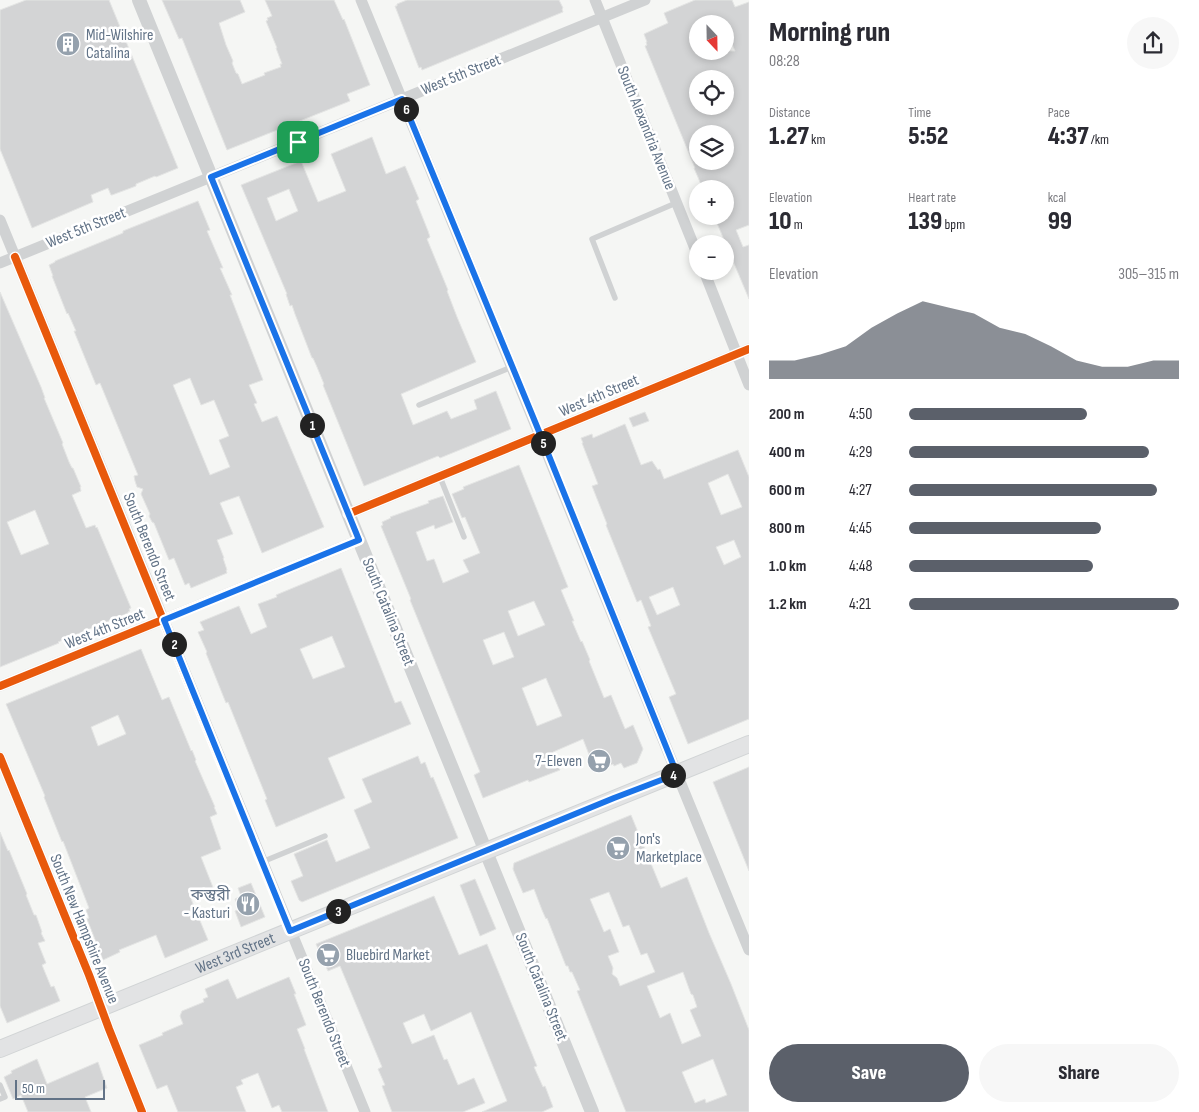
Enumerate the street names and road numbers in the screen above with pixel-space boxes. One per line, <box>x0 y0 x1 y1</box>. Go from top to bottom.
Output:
street label: West 5th Street <box>418 50 504 100</box>
street label: South Alexandria Avenue <box>613 63 679 193</box>
street label: West 5th Street <box>43 203 129 253</box>
street label: West 4th Street <box>556 371 642 421</box>
street label: South Berendo Street <box>119 490 179 604</box>
street label: South Catalina Street <box>358 555 418 669</box>
street label: West 4th Street <box>62 604 148 654</box>
street label: South New Hampshire Avenue <box>45 851 123 1007</box>
street label: West 3rd Street <box>193 929 278 978</box>
street label: South Catalina Street <box>511 930 571 1044</box>
street label: South Berendo Street <box>294 956 354 1070</box>

